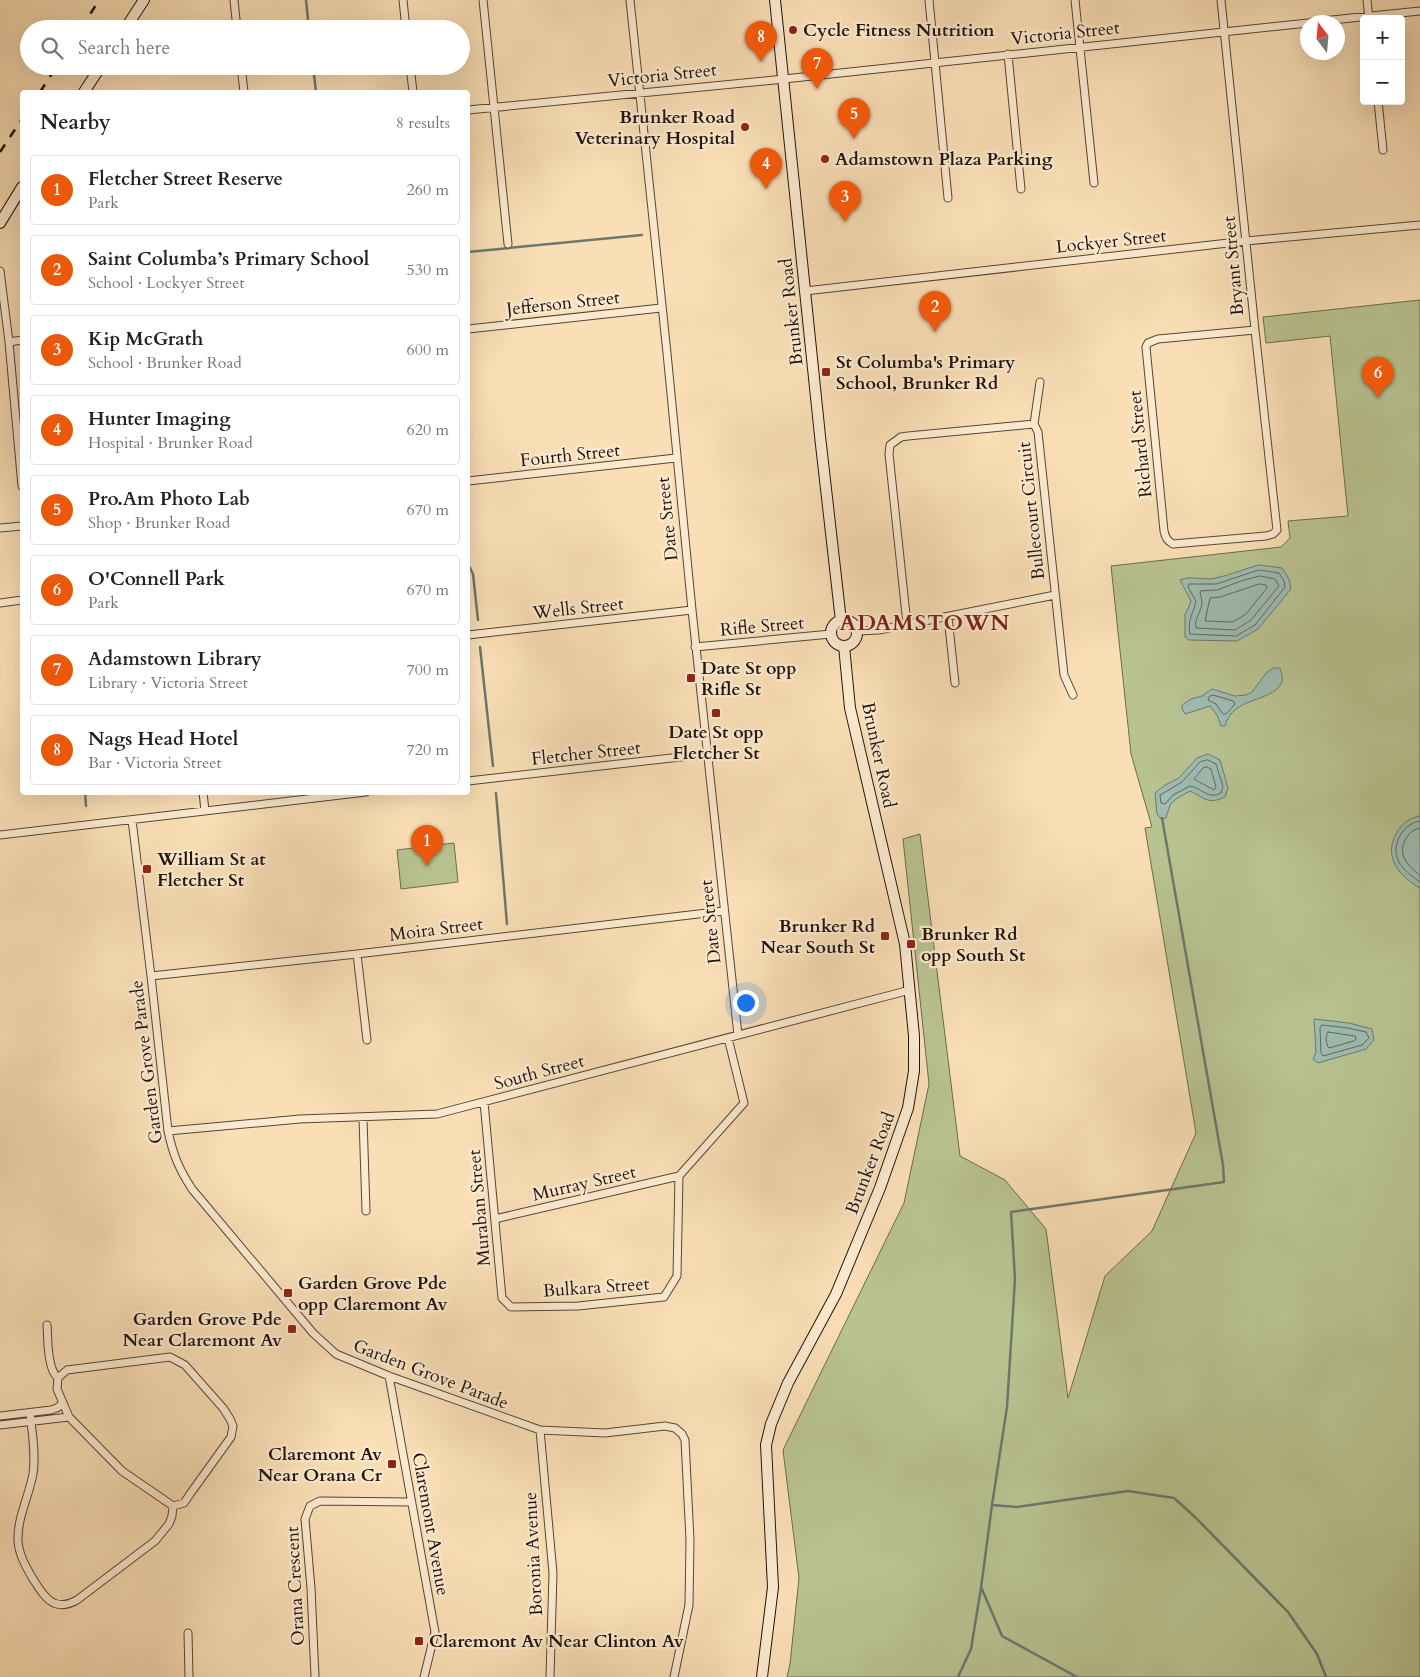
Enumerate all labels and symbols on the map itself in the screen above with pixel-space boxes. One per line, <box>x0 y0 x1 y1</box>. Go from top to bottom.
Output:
street label: Victoria Street <box>1009 15 1121 52</box>
north arrow <box>1300 15 1345 60</box>
place label: Cycle Fitness Nutrition <box>803 18 995 43</box>
pin: 8 <box>745 21 777 62</box>
marker: Cycle Fitness Nutrition <box>787 24 799 36</box>
pin: 7 <box>801 48 833 89</box>
street label: Victoria Street <box>606 57 718 94</box>
pin: 5 <box>838 98 870 139</box>
place label: Brunker Road Veterinary Hospital <box>575 105 736 151</box>
marker: Brunker Road Veterinary Hospital <box>739 121 751 133</box>
place label: Adamstown Plaza Parking <box>835 147 1053 172</box>
pin: 4 <box>750 148 782 189</box>
marker: Adamstown Plaza Parking <box>819 153 831 165</box>
pin: 3 <box>829 181 861 222</box>
street label: Bryant Street <box>1217 215 1250 317</box>
street label: Lockyer Street <box>1055 223 1168 260</box>
street label: Brunker Road <box>773 257 810 367</box>
street label: Jefferson Street <box>502 285 621 322</box>
pin: 2 <box>919 291 951 332</box>
place label: St Columba's Primary School, Brunker Rd <box>836 350 1016 396</box>
pin: 6 <box>1362 357 1394 398</box>
marker: St Columba's Primary School, Brunker Rd <box>820 366 832 378</box>
street label: Richard Street <box>1122 389 1159 499</box>
street label: Fourth Street <box>519 438 621 473</box>
street label: Bullecourt Circuit <box>1012 440 1051 581</box>
street label: Date Street <box>651 475 684 562</box>
street label: Wells Street <box>530 591 625 626</box>
district label: ADAMSTOWN <box>840 608 1010 638</box>
street label: Rifle Street <box>719 610 805 643</box>
place label: Date St opp Rifle St <box>701 656 797 702</box>
marker: Date St opp Rifle St <box>685 672 697 684</box>
street label: Brunker Road <box>855 700 902 811</box>
marker: Date St opp Fletcher St <box>710 707 722 719</box>
place label: Date St opp Fletcher St <box>668 720 764 766</box>
street label: Fletcher Street <box>530 735 642 772</box>
pin: 1 <box>411 825 443 866</box>
place label: William St at Fletcher St <box>156 847 266 893</box>
marker: William St at Fletcher St <box>141 863 153 875</box>
street label: Date Street <box>694 878 727 965</box>
street label: Moira Street <box>388 911 485 948</box>
place label: Brunker Rd Near South St <box>761 914 876 960</box>
place label: Brunker Rd opp South St <box>921 922 1026 968</box>
marker: Brunker Rd Near South St <box>879 930 891 942</box>
marker: Brunker Rd opp South St <box>905 938 917 950</box>
street label: Garden Grove Parade <box>124 979 169 1145</box>
your location <box>733 990 759 1016</box>
street label: South Street <box>491 1048 587 1097</box>
street label: Brunker Road <box>840 1108 902 1218</box>
street label: Muraban Street <box>462 1148 497 1267</box>
street label: Murray Street <box>530 1159 639 1208</box>
place label: Garden Grove Pde opp Claremont Av <box>298 1271 447 1317</box>
street label: Bulkara Street <box>542 1271 650 1304</box>
marker: Garden Grove Pde opp Claremont Av <box>282 1287 294 1299</box>
place label: Garden Grove Pde Near Claremont Av <box>122 1307 282 1353</box>
marker: Garden Grove Pde Near Claremont Av <box>286 1323 298 1335</box>
street label: Garden Grove Parade <box>350 1333 512 1416</box>
place label: Claremont Av Near Orana Cr <box>258 1442 383 1488</box>
street label: Claremont Avenue <box>406 1451 455 1598</box>
marker: Claremont Av Near Orana Cr <box>386 1458 398 1470</box>
street label: Boronia Avenue <box>518 1491 549 1617</box>
street label: Orana Crescent <box>280 1525 311 1646</box>
place label: Claremont Av Near Clinton Av <box>429 1629 684 1654</box>
marker: Claremont Av Near Clinton Av <box>413 1635 425 1647</box>

